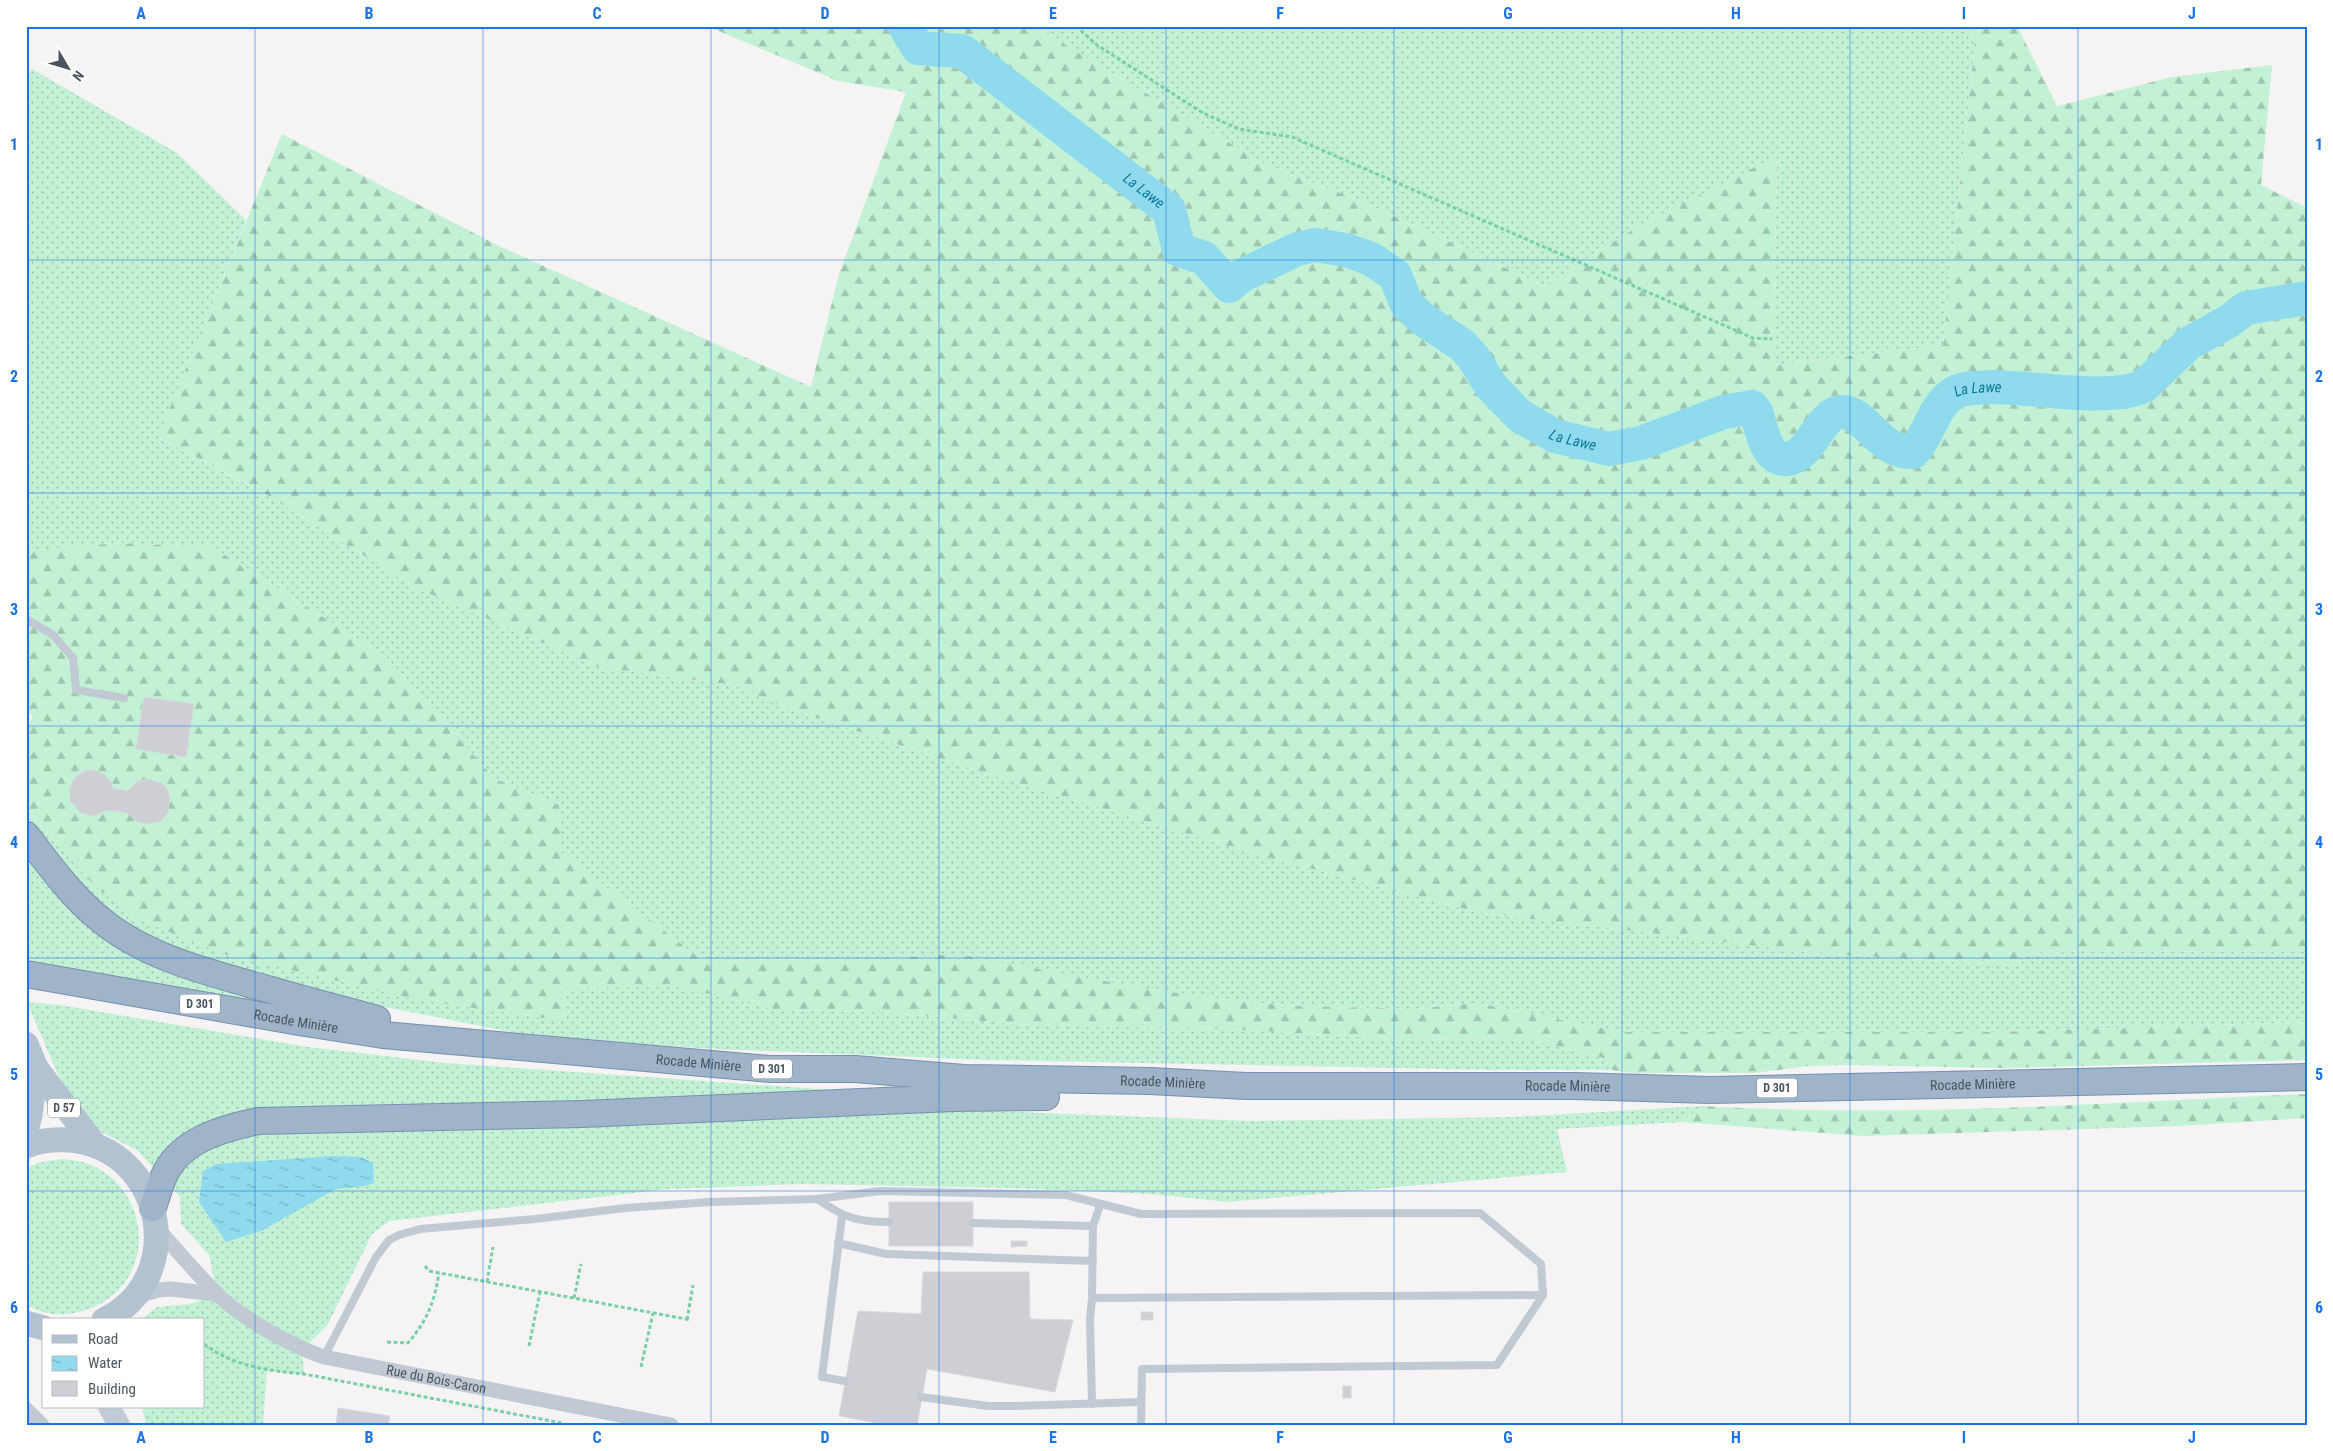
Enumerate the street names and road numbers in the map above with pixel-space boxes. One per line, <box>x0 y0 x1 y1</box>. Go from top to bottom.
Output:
road number: D 301 <box>180 994 220 1014</box>
street label: Rocade Minière <box>252 1006 340 1036</box>
street label: Rocade Minière <box>655 1051 742 1074</box>
road number: D 301 <box>752 1060 792 1078</box>
street label: Rocade Minière <box>1120 1073 1206 1092</box>
street label: Rocade Minière <box>1930 1075 2016 1093</box>
street label: Rocade Minière <box>1525 1078 1611 1095</box>
road number: D 301 <box>1757 1078 1797 1098</box>
road number: D 57 <box>48 1098 80 1118</box>
street label: Rue du Bois-Caron <box>385 1361 488 1397</box>

